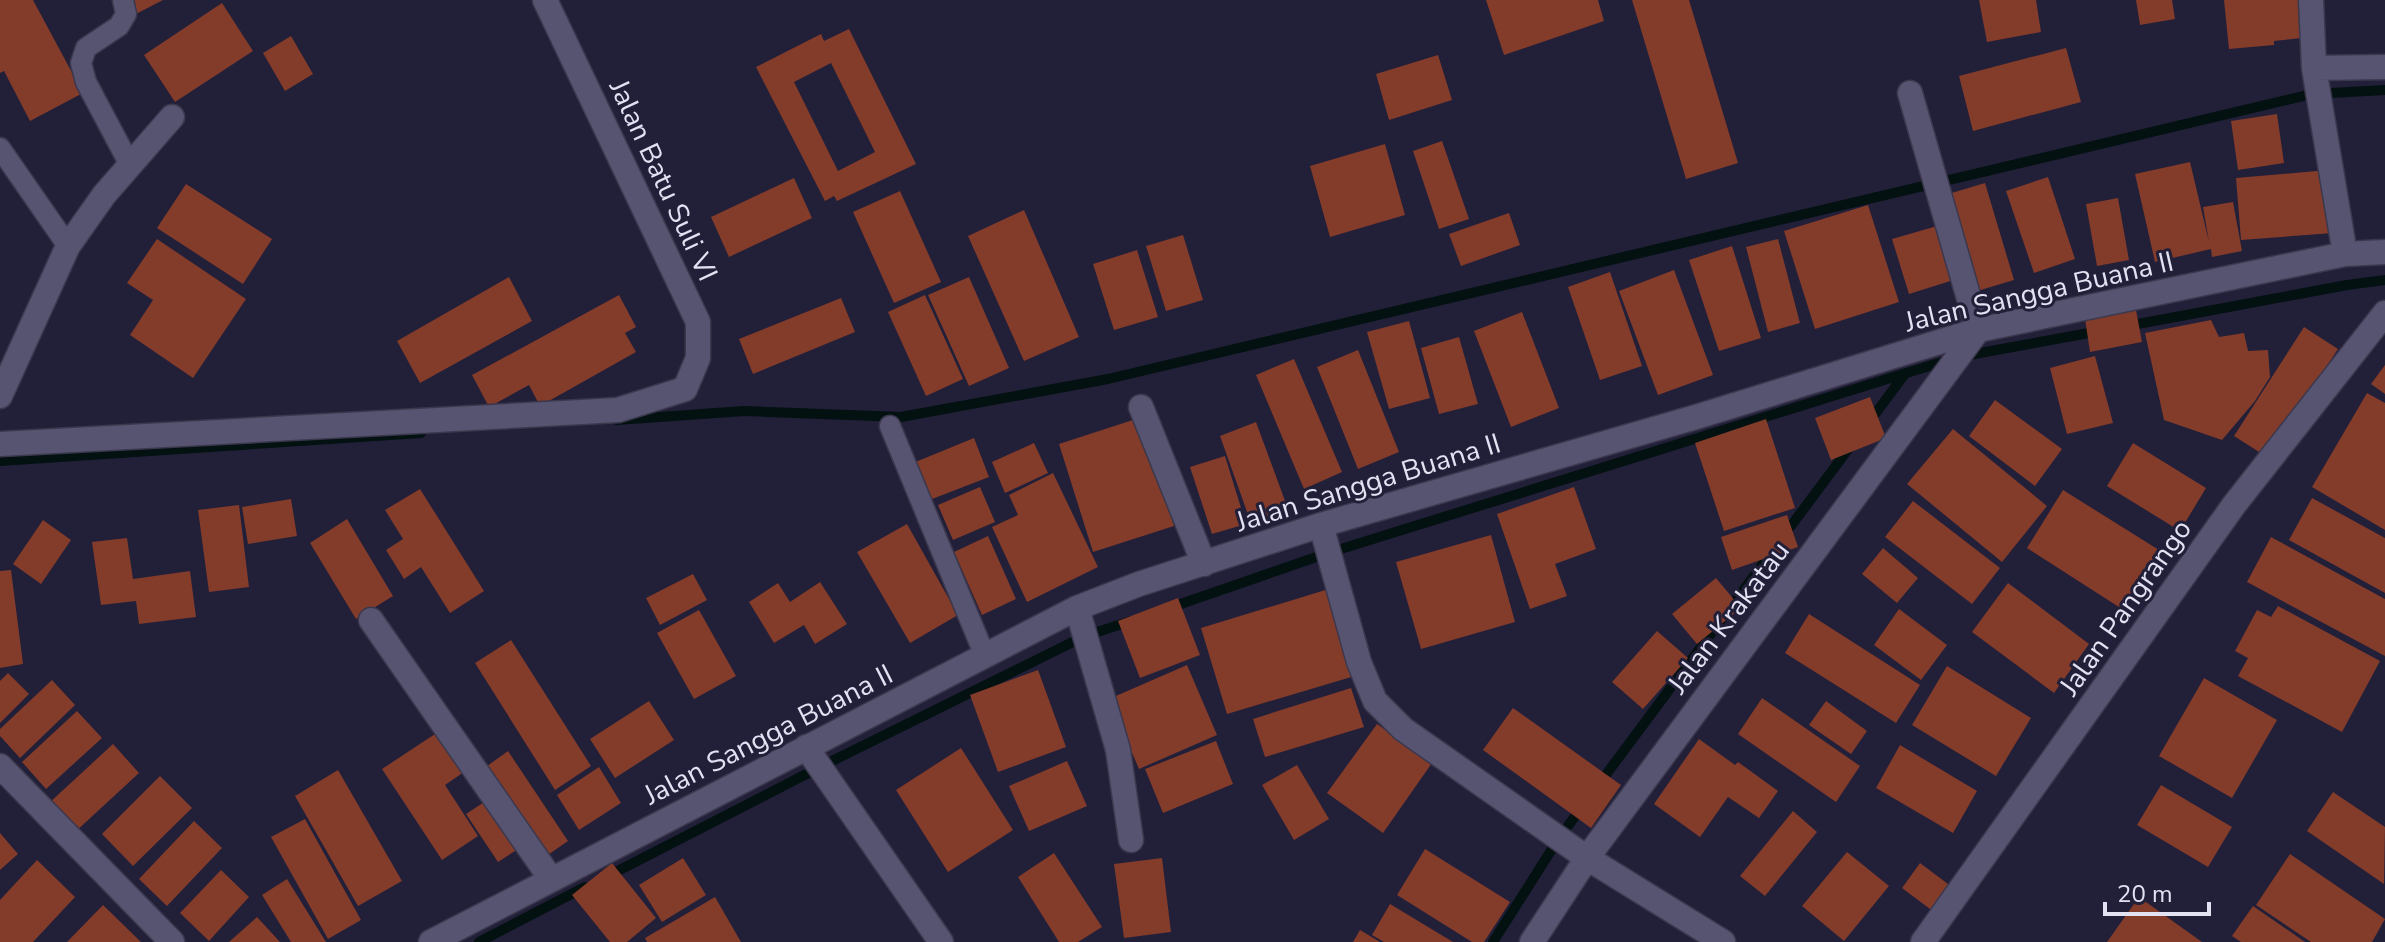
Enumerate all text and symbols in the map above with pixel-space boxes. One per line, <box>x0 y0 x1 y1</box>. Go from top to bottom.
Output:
street label: Jalan Batu Suli VI <box>599 73 726 287</box>
street label: Jalan Sangga Buana II <box>1900 243 2177 342</box>
street label: Jalan Sangga Buana II <box>1230 425 1505 542</box>
street label: Jalan Pangrango <box>2050 512 2201 704</box>
street label: Jalan Krakatau <box>1658 534 1799 702</box>
street label: Jalan Sangga Buana II <box>637 656 899 815</box>
scale bar <box>2105 866 2209 916</box>
text: 20 m <box>2117 878 2173 910</box>

